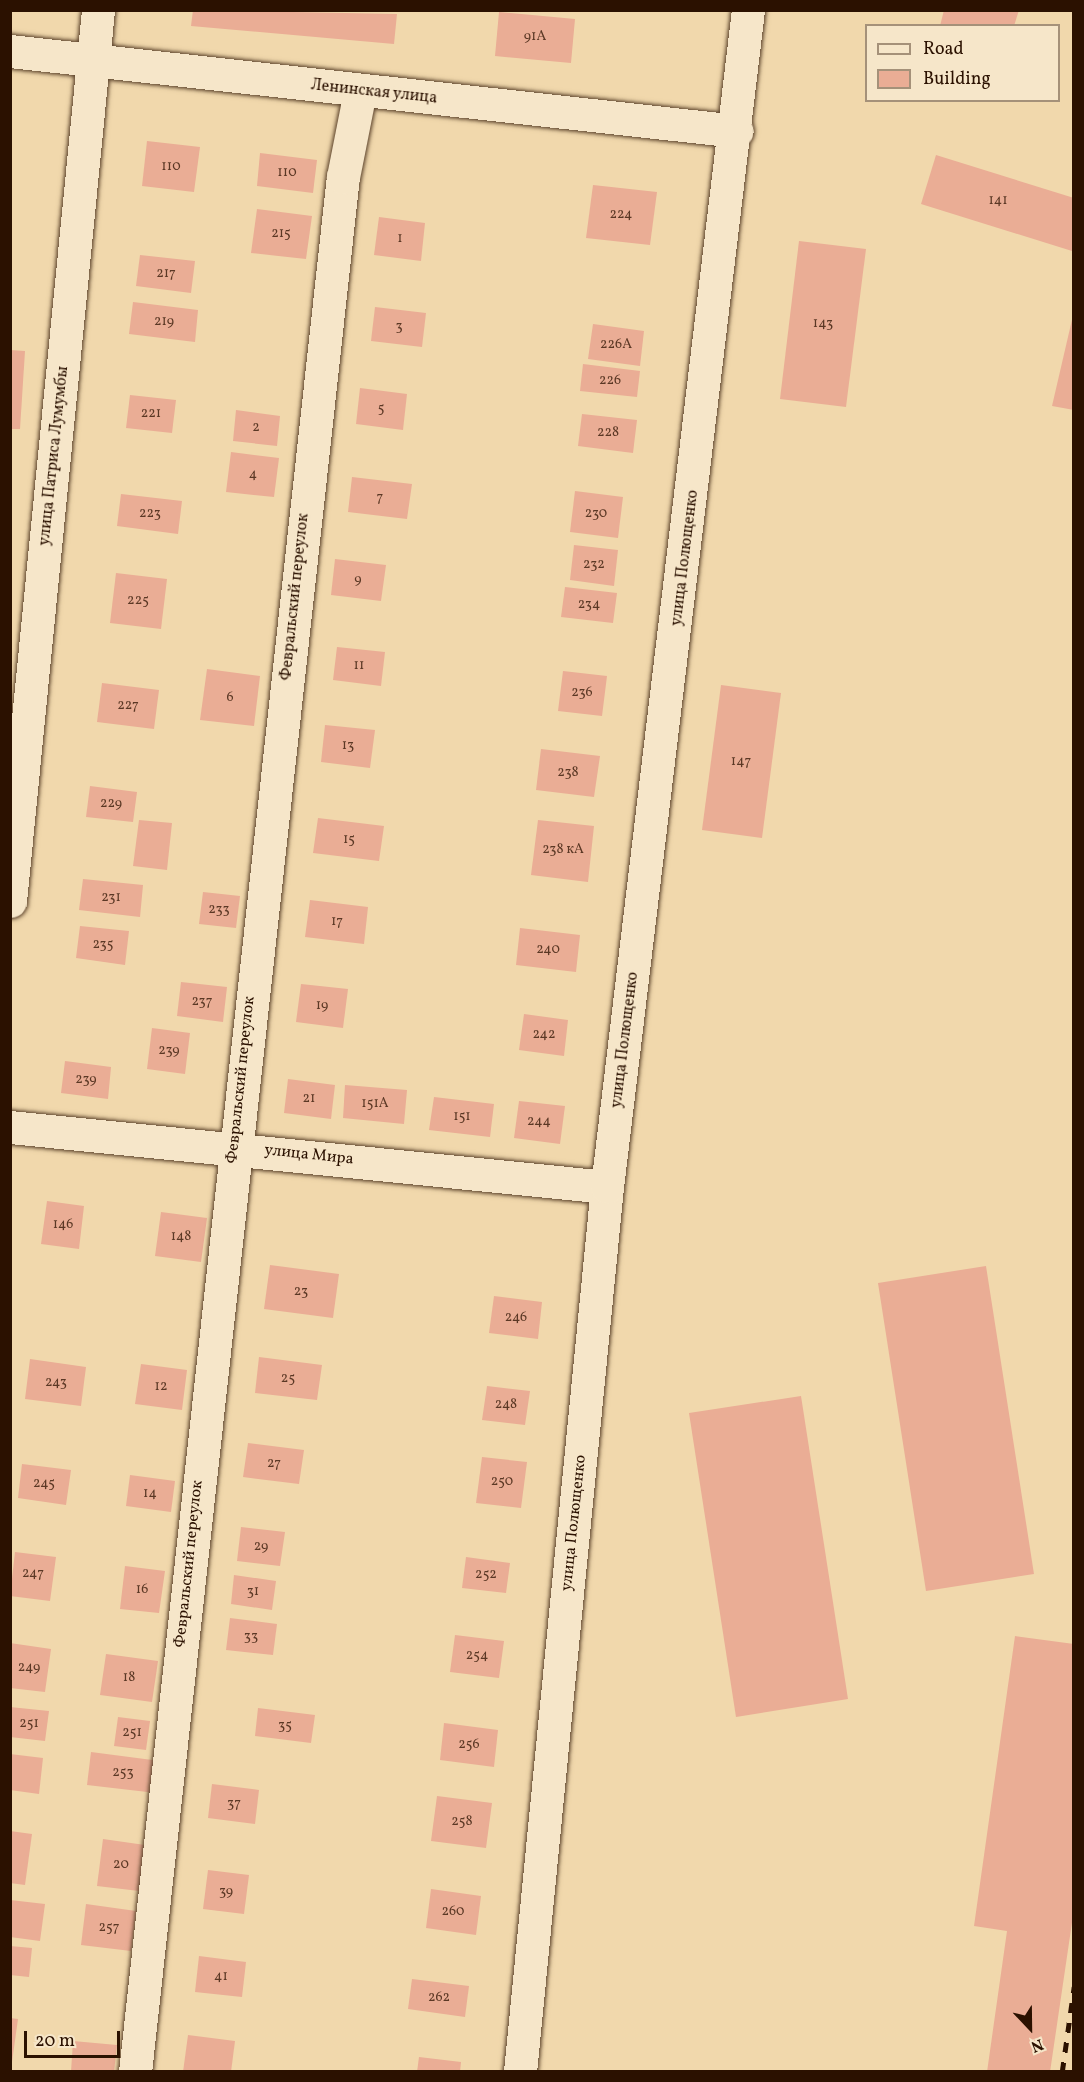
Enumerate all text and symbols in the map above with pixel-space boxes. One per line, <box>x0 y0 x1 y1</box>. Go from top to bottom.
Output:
legend <box>865 24 1060 102</box>
house number: 91А <box>524 29 546 45</box>
text: Road <box>923 37 964 62</box>
text: Building <box>923 67 991 92</box>
street label: Ленинская улица <box>310 76 438 108</box>
house number: 110 <box>161 159 181 175</box>
house number: 110 <box>277 165 297 181</box>
house number: 141 <box>988 193 1008 209</box>
house number: 224 <box>610 207 632 223</box>
house number: 215 <box>271 226 291 242</box>
house number: 1 <box>397 231 403 247</box>
house number: 217 <box>156 266 176 282</box>
house number: 219 <box>154 314 174 330</box>
house number: 143 <box>813 316 833 332</box>
house number: 3 <box>395 319 403 335</box>
house number: 226А <box>600 337 632 353</box>
street label: улица Патриса Лумумбы <box>35 365 73 547</box>
house number: 226 <box>599 373 621 389</box>
house number: 5 <box>378 401 384 417</box>
house number: 221 <box>141 406 161 422</box>
house number: 2 <box>252 420 260 436</box>
house number: 228 <box>597 425 619 441</box>
house number: 4 <box>249 467 257 483</box>
street label: улица Полющенко <box>667 489 703 627</box>
house number: 7 <box>377 490 383 506</box>
house number: 223 <box>139 506 161 522</box>
house number: 230 <box>585 506 607 522</box>
street label: Февральский переулок <box>277 512 313 682</box>
house number: 232 <box>583 557 605 573</box>
house number: 9 <box>354 572 362 588</box>
house number: 225 <box>127 593 149 609</box>
house number: 234 <box>578 597 600 613</box>
house number: 11 <box>354 658 364 674</box>
house number: 236 <box>571 685 593 701</box>
house number: 6 <box>226 690 234 706</box>
house number: 227 <box>117 698 139 714</box>
house number: 13 <box>342 738 354 754</box>
house number: 147 <box>731 754 751 770</box>
house number: 238 <box>557 765 579 781</box>
house number: 229 <box>100 796 122 812</box>
house number: 15 <box>343 832 355 848</box>
house number: 238 кА <box>542 842 584 858</box>
house number: 231 <box>101 890 121 906</box>
house number: 233 <box>208 902 230 918</box>
house number: 17 <box>331 914 343 930</box>
house number: 235 <box>92 937 114 953</box>
house number: 240 <box>536 942 560 958</box>
street label: улица Полющенко <box>607 971 643 1109</box>
house number: 237 <box>191 994 213 1010</box>
street label: Февральский переулок <box>223 995 259 1165</box>
house number: 19 <box>316 998 328 1014</box>
house number: 242 <box>533 1027 555 1043</box>
house number: 239 <box>158 1043 180 1059</box>
house number: 239 <box>75 1072 97 1088</box>
house number: 21 <box>303 1091 315 1107</box>
house number: 151А <box>361 1096 389 1112</box>
house number: 151 <box>453 1109 471 1125</box>
house number: 244 <box>527 1114 551 1130</box>
street label: улица Мира <box>263 1141 355 1169</box>
house number: 146 <box>53 1217 73 1233</box>
house number: 148 <box>171 1229 191 1245</box>
house number: 23 <box>294 1284 308 1300</box>
house number: 246 <box>505 1310 527 1326</box>
house number: 25 <box>281 1371 295 1387</box>
house number: 243 <box>45 1375 67 1391</box>
house number: 12 <box>155 1379 167 1395</box>
house number: 248 <box>495 1397 517 1413</box>
street label: улица Полющенко <box>557 1454 591 1592</box>
house number: 27 <box>267 1456 281 1472</box>
house number: 250 <box>491 1474 513 1490</box>
house number: 245 <box>33 1476 55 1492</box>
street label: Февральский переулок <box>171 1479 207 1649</box>
house number: 14 <box>143 1486 157 1502</box>
house number: 29 <box>254 1539 268 1555</box>
house number: 247 <box>22 1566 44 1582</box>
house number: 252 <box>475 1567 497 1583</box>
house number: 16 <box>136 1582 148 1598</box>
house number: 31 <box>247 1584 259 1600</box>
house number: 33 <box>244 1629 258 1645</box>
house number: 254 <box>466 1648 488 1664</box>
house number: 249 <box>18 1660 40 1676</box>
house number: 18 <box>123 1670 135 1686</box>
house number: 251 <box>19 1716 39 1732</box>
house number: 35 <box>278 1718 292 1734</box>
house number: 251 <box>122 1725 142 1741</box>
house number: 256 <box>458 1737 480 1753</box>
house number: 253 <box>112 1765 134 1781</box>
house number: 37 <box>227 1796 241 1812</box>
house number: 258 <box>451 1814 473 1830</box>
house number: 20 <box>113 1857 129 1873</box>
house number: 39 <box>219 1884 233 1900</box>
house number: 260 <box>441 1904 465 1920</box>
house number: 257 <box>98 1920 120 1936</box>
house number: 41 <box>214 1969 228 1985</box>
house number: 262 <box>428 1990 450 2006</box>
north arrow <box>1000 1998 1060 2058</box>
scale bar <box>27 2019 123 2057</box>
text: 20 m <box>35 2029 75 2054</box>
text: N <box>1027 2032 1046 2057</box>

